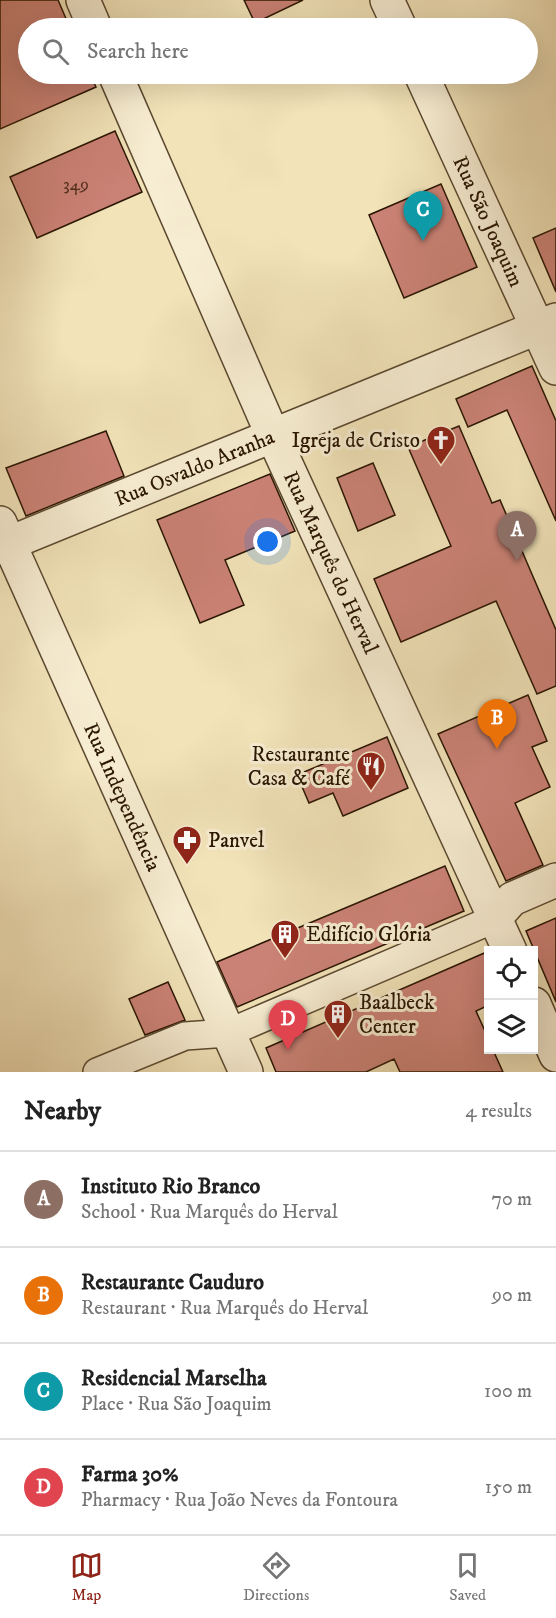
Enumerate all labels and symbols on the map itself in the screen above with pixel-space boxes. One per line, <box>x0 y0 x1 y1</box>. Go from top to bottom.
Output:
street label: Rua São Joaquim <box>446 152 529 291</box>
house number: 349 <box>63 174 89 196</box>
pin: C <box>404 192 442 241</box>
street label: Rua Osvaldo Aranha <box>111 424 279 513</box>
church icon: Igreja de Cristo <box>425 424 457 466</box>
place label: Igreja de Cristo <box>291 428 420 454</box>
street label: Rua Marquês do Herval <box>277 467 384 659</box>
pin: A <box>498 512 536 561</box>
your location <box>253 527 282 556</box>
pin: B <box>478 700 516 749</box>
street label: Rua Independência <box>77 719 166 876</box>
place label: Restaurante Casa & Café <box>248 742 350 792</box>
restaurant icon: Restaurante Casa & Café <box>355 750 387 792</box>
pharmacy icon: Panvel <box>171 824 203 866</box>
place label: Panvel <box>208 828 265 854</box>
building icon: Edifício Glória <box>269 918 301 960</box>
place label: Edifício Glória <box>306 922 431 948</box>
place label: Baalbeck Center <box>359 990 435 1040</box>
building icon: Baalbeck Center <box>322 998 354 1040</box>
pin: D <box>268 1000 308 1050</box>

